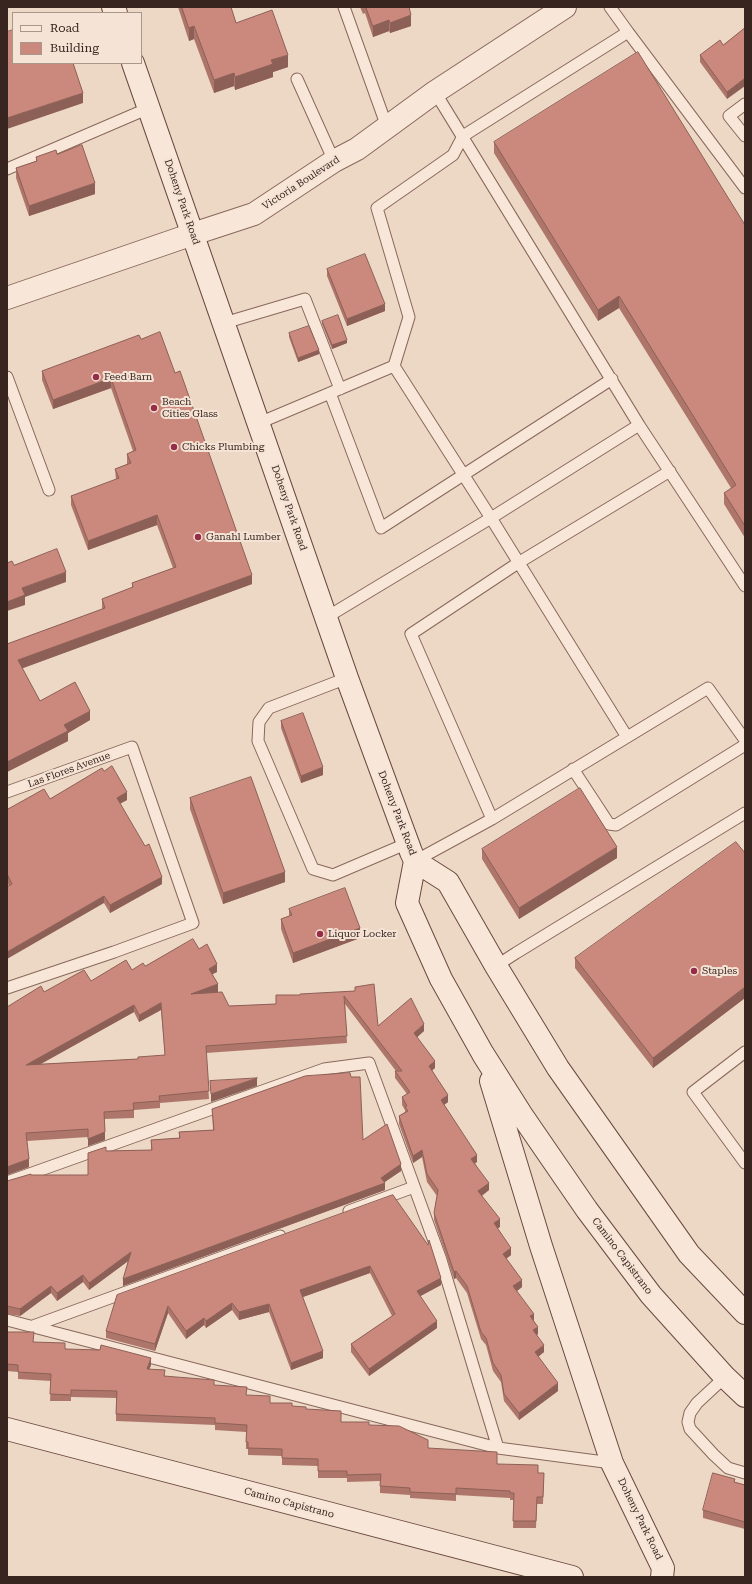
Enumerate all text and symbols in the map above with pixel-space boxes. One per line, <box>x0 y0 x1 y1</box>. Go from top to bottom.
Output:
legend <box>12 12 142 64</box>
text: Road <box>50 21 79 35</box>
text: Building <box>50 41 99 55</box>
street label: Victoria Boulevard <box>260 154 342 212</box>
street label: Doheny Park Road <box>162 158 202 246</box>
place label: Feed Barn <box>104 371 152 383</box>
marker: Feed Barn <box>91 372 101 382</box>
place label: Beach Cities Glass <box>162 396 218 420</box>
marker: Beach Cities Glass <box>149 403 159 413</box>
place label: Chicks Plumbing <box>182 441 264 453</box>
marker: Chicks Plumbing <box>169 442 179 452</box>
street label: Doheny Park Road <box>269 464 309 552</box>
place label: Ganahl Lumber <box>206 531 281 543</box>
marker: Ganahl Lumber <box>193 532 203 542</box>
street label: Las Flores Avenue <box>26 750 112 790</box>
street label: Doheny Park Road <box>375 769 419 857</box>
place label: Liquor Locker <box>328 928 396 940</box>
marker: Liquor Locker <box>315 929 325 939</box>
place label: Staples <box>702 965 737 977</box>
marker: Staples <box>689 966 699 976</box>
street label: Camino Capistrano <box>589 1215 655 1297</box>
street label: Doheny Park Road <box>615 1476 665 1562</box>
street label: Camino Capistrano <box>243 1485 335 1521</box>

